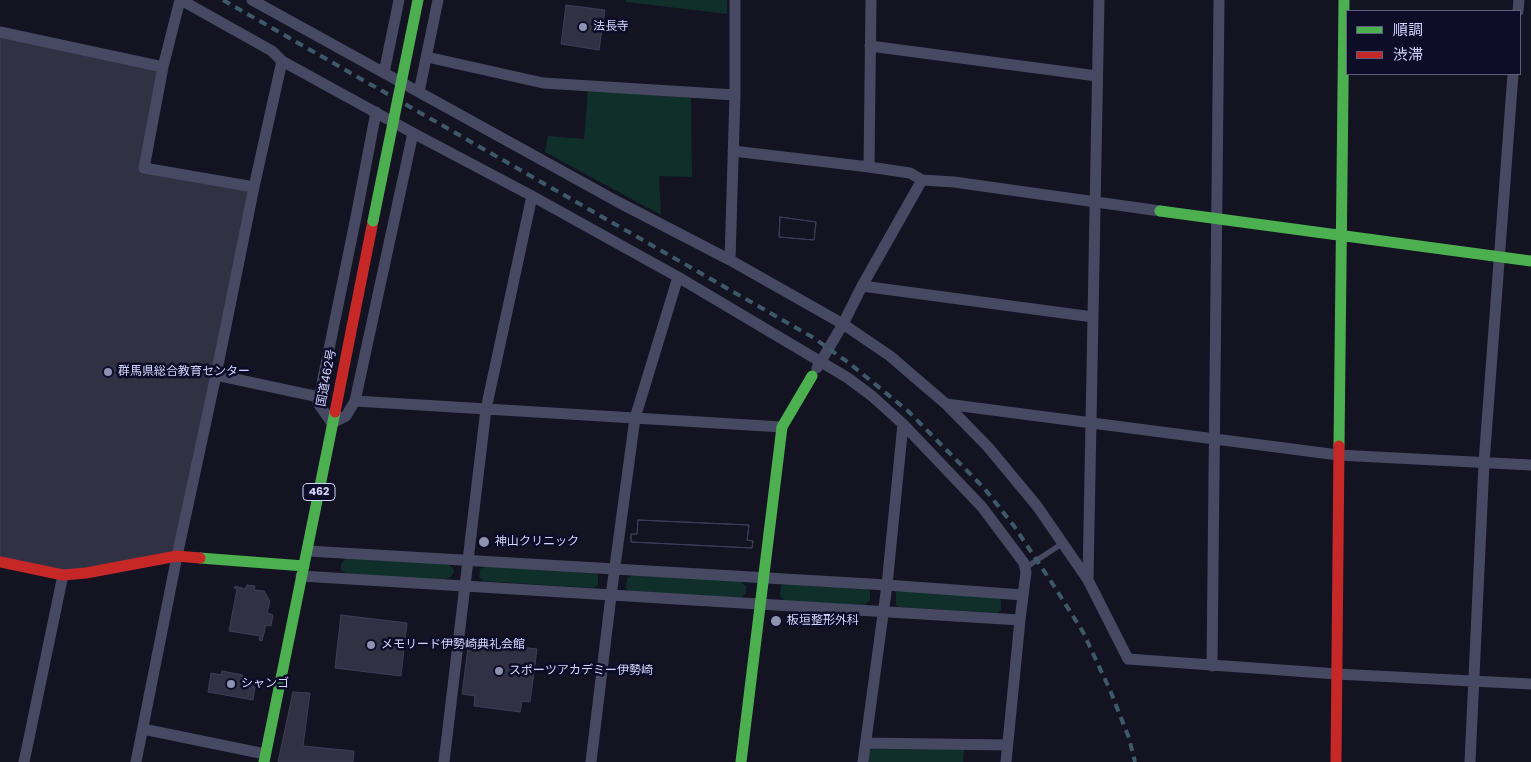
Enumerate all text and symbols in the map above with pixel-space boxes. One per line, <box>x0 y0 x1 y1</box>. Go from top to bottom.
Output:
legend <box>1346 10 1521 75</box>
text: 順調 <box>1393 19 1423 40</box>
place label: 法長寺 <box>593 20 629 34</box>
marker: 法長寺 <box>577 21 589 33</box>
text: 渋滞 <box>1393 44 1423 65</box>
street label: 国道462号 <box>314 348 340 408</box>
place label: 群馬県総合教育センター <box>118 365 250 379</box>
marker: 群馬県総合教育センター <box>102 366 114 378</box>
road number: 462 <box>303 484 335 501</box>
marker: 神山クリニック <box>477 535 491 549</box>
place label: 神山クリニック <box>495 535 579 549</box>
marker: 板垣整形外科 <box>769 614 783 628</box>
place label: 板垣整形外科 <box>787 614 859 628</box>
place label: メモリード伊勢崎典礼会館 <box>381 638 525 652</box>
marker: メモリード伊勢崎典礼会館 <box>365 639 377 651</box>
place label: スポーツアカデミー伊勢崎 <box>509 664 653 678</box>
marker: スポーツアカデミー伊勢崎 <box>493 665 505 677</box>
place label: シャンゴ <box>241 677 289 691</box>
marker: シャンゴ <box>225 678 237 690</box>

